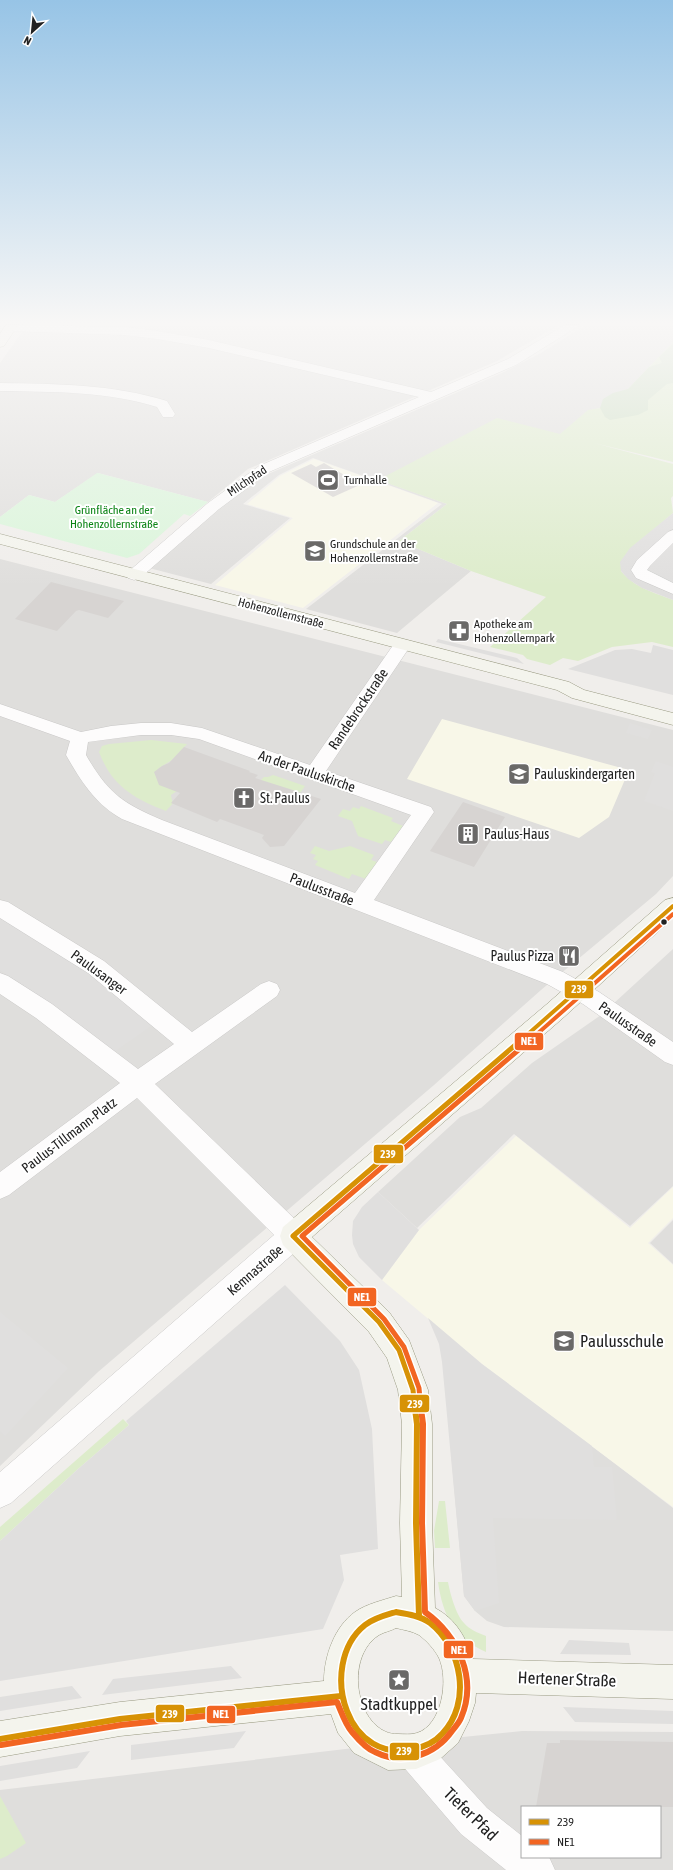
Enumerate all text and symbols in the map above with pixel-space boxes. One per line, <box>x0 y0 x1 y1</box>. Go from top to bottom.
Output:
north arrow <box>12 12 52 52</box>
text: N <box>22 34 33 48</box>
street label: Milchpfad <box>225 463 269 499</box>
sports icon: Turnhalle <box>315 467 341 493</box>
place label: Turnhalle <box>344 473 387 487</box>
park label: Grünfläche an der Hohenzollernstraße <box>70 503 158 531</box>
place label: Grundschule an der Hohenzollernstraße <box>330 537 418 565</box>
school or university icon: Grundschule an der Hohenzollernstraße <box>302 538 328 564</box>
street label: Hohenzollernstraße <box>237 595 325 631</box>
place label: Apotheke am Hohenzollernpark <box>474 617 555 645</box>
pharmacy icon: Apotheke am Hohenzollernpark <box>446 618 472 644</box>
street label: Randebrockstraße <box>325 665 391 753</box>
street label: An der Pauluskirche <box>257 747 357 795</box>
school or university icon: Pauluskindergarten <box>506 761 532 787</box>
place label: Pauluskindergarten <box>534 766 635 782</box>
church icon: St. Paulus <box>231 785 257 811</box>
place label: St. Paulus <box>260 790 310 806</box>
building icon: Paulus-Haus <box>455 821 481 847</box>
place label: Paulus-Haus <box>484 826 549 842</box>
street label: Paulusstraße <box>288 869 356 909</box>
unlabelled marker <box>659 917 669 927</box>
restaurant icon: Paulus Pizza <box>556 943 582 969</box>
street label: Paulusanger <box>68 946 131 998</box>
place label: Paulus Pizza <box>490 948 554 964</box>
line badge: 239 <box>564 980 594 999</box>
text: 239 <box>571 983 587 995</box>
street label: Paulusstraße <box>596 998 660 1050</box>
line badge: NE1 <box>514 1032 544 1051</box>
text: NE1 <box>521 1035 537 1047</box>
street label: Paulus-Tillmann-Platz <box>19 1094 119 1176</box>
line badge: 239 <box>373 1144 404 1164</box>
text: 239 <box>380 1148 396 1160</box>
street label: Kemnastraße <box>224 1241 286 1299</box>
line badge: NE1 <box>347 1287 377 1307</box>
text: NE1 <box>354 1291 370 1303</box>
school or university icon: Paulusschule <box>551 1328 577 1354</box>
place label: Paulusschule <box>580 1331 664 1351</box>
line badge: 239 <box>399 1394 430 1413</box>
text: 239 <box>407 1398 423 1410</box>
line badge: NE1 <box>443 1640 474 1659</box>
text: NE1 <box>451 1644 467 1656</box>
place icon: Stadtkuppel <box>386 1667 412 1693</box>
street label: Hertener Straße <box>517 1667 617 1691</box>
place label: Stadtkuppel <box>361 1694 438 1714</box>
line badge: 239 <box>155 1704 185 1723</box>
line badge: NE1 <box>206 1705 236 1724</box>
text: 239 <box>162 1708 178 1720</box>
text: NE1 <box>213 1708 229 1720</box>
line badge: 239 <box>389 1742 420 1761</box>
text: 239 <box>396 1745 412 1757</box>
street label: Tiefer Pfad <box>440 1783 502 1845</box>
legend <box>521 1806 661 1858</box>
text: 239 <box>557 1815 574 1829</box>
text: NE1 <box>557 1835 575 1849</box>

